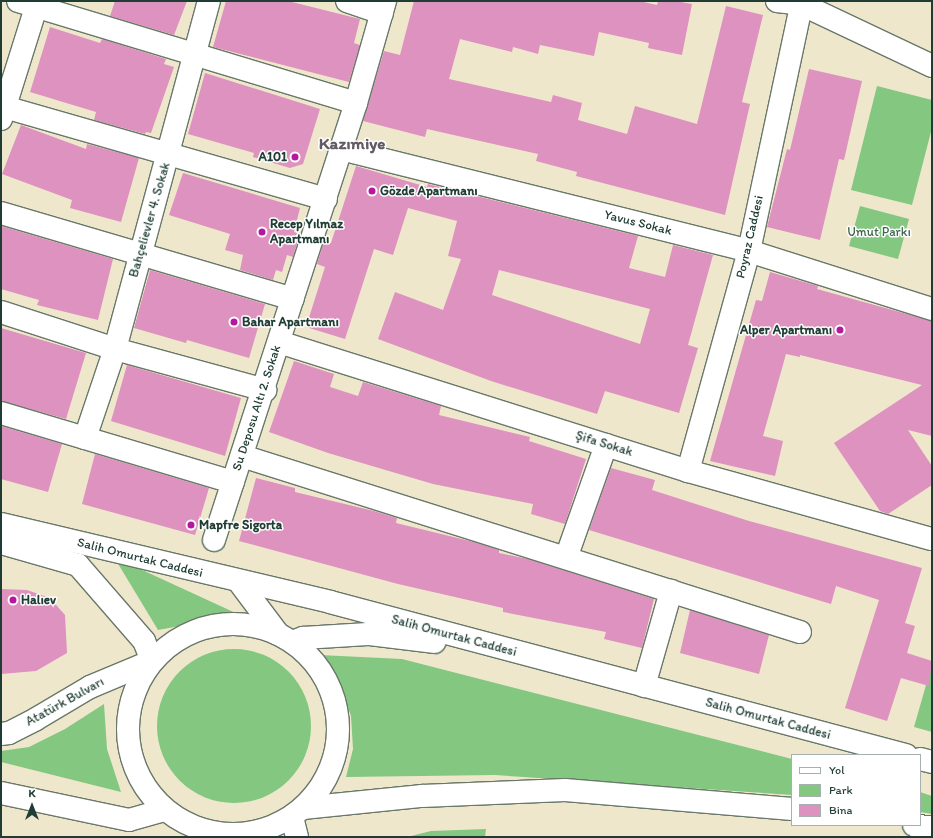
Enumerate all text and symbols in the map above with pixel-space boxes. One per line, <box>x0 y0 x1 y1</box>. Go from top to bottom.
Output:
district label: Kazımiye <box>319 134 385 154</box>
place label: A101 <box>259 149 287 165</box>
marker: A101 <box>290 152 300 162</box>
street label: Bahçelievler 4. Sokak <box>126 161 174 279</box>
place label: Gözde Apartmanı <box>380 183 477 199</box>
marker: Gözde Apartmanı <box>367 186 377 196</box>
street label: Poyraz Caddesi <box>733 194 767 280</box>
street label: Yavus Sokak <box>603 207 673 239</box>
place label: Recep Yılmaz Apartmanı <box>270 217 343 248</box>
park label: Umut Parkı <box>847 224 911 240</box>
marker: Recep Yılmaz Apartmanı <box>257 227 267 237</box>
place label: Bahar Apartmanı <box>242 314 338 330</box>
marker: Bahar Apartmanı <box>229 317 239 327</box>
place label: Alper Apartmanı <box>740 322 832 338</box>
marker: Alper Apartmanı <box>835 325 845 335</box>
street label: Su Deposu Altı 2. Sokak <box>229 343 285 473</box>
street label: Şifa Sokak <box>574 428 634 460</box>
place label: Mapfre Sigorta <box>199 517 282 533</box>
marker: Mapfre Sigorta <box>186 520 196 530</box>
street label: Salih Omurtak Caddesi <box>76 535 204 581</box>
place label: Halıev <box>21 592 56 608</box>
marker: Halıev <box>8 595 18 605</box>
street label: Salih Omurtak Caddesi <box>390 612 518 660</box>
street label: Atatürk Bulvarı <box>23 674 107 730</box>
street label: Salih Omurtak Caddesi <box>704 695 832 743</box>
legend <box>791 754 921 826</box>
text: Yol <box>829 763 845 777</box>
text: Park <box>829 783 853 797</box>
north arrow <box>12 786 52 826</box>
text: K <box>28 787 36 800</box>
text: Bina <box>829 803 853 817</box>

